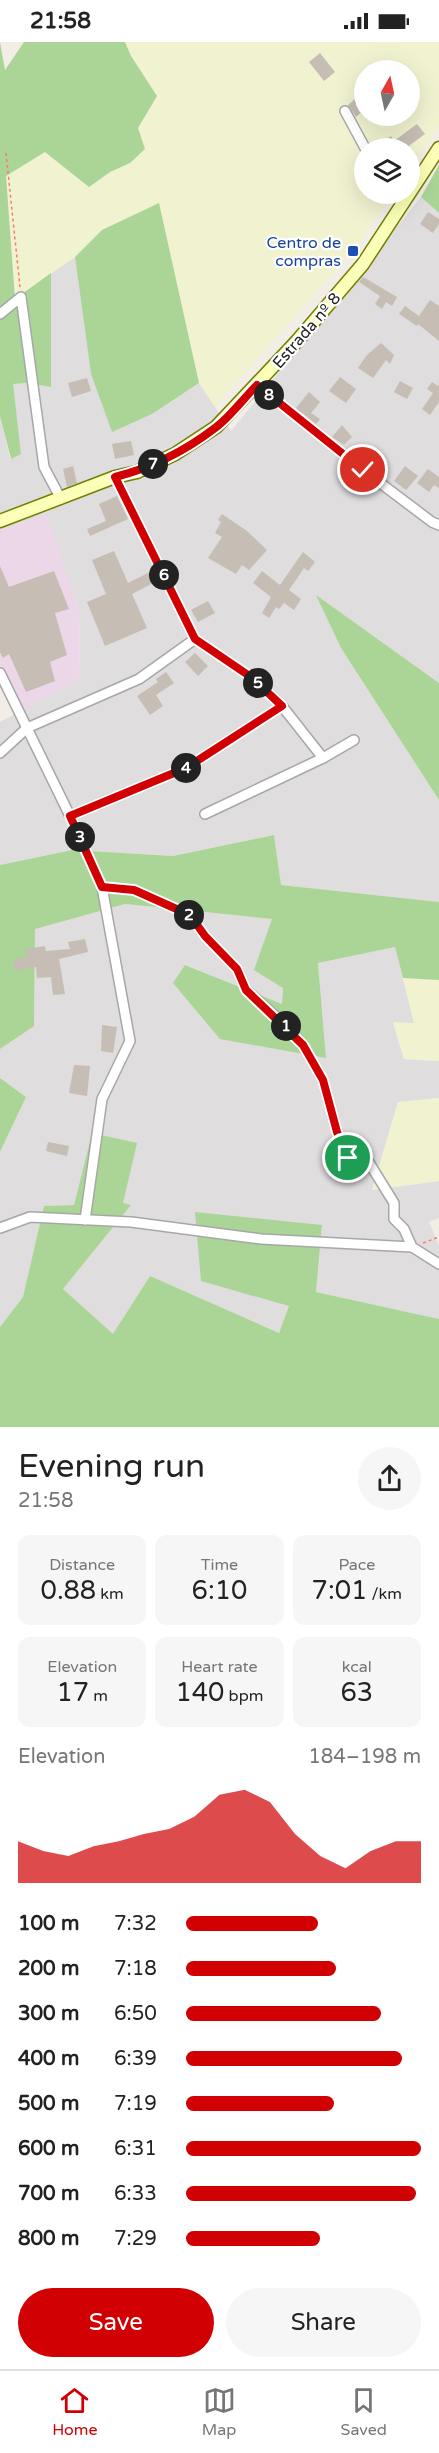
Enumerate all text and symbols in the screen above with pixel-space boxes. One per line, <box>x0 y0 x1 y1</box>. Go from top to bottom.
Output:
text: 21:58 <box>30 8 91 34</box>
north arrow <box>354 60 420 126</box>
map controls <box>354 60 420 204</box>
button: layers <box>354 138 420 204</box>
place label: Centro de compras <box>266 233 341 271</box>
marker: Centro de compras <box>346 244 360 258</box>
street label: Estrada nº 8 <box>268 289 345 373</box>
pin: 8 <box>254 380 284 410</box>
text: 8 <box>264 385 274 405</box>
pin <box>337 444 388 495</box>
pin: 7 <box>138 449 168 479</box>
icon: check <box>346 453 379 486</box>
text: 7 <box>148 454 158 474</box>
pin: 6 <box>149 560 179 590</box>
text: 6 <box>159 565 169 585</box>
pin: 5 <box>243 668 273 698</box>
text: 5 <box>253 673 263 693</box>
pin: 4 <box>171 753 201 783</box>
text: 4 <box>181 758 191 778</box>
pin: 3 <box>65 822 95 852</box>
text: 3 <box>75 827 85 847</box>
pin: 2 <box>174 900 204 930</box>
text: 2 <box>184 905 194 925</box>
pin: 1 <box>271 1011 301 1041</box>
text: 1 <box>281 1016 291 1036</box>
pin <box>322 1132 373 1183</box>
icon: arrive <box>331 1141 364 1174</box>
text: Evening run <box>18 1447 205 1486</box>
button: share <box>358 1447 421 1510</box>
text: 21:58 <box>18 1489 73 1513</box>
text: Distance <box>49 1555 115 1575</box>
text: Time <box>201 1555 238 1575</box>
text: Pace <box>338 1555 375 1575</box>
text: 0.88 <box>41 1575 96 1606</box>
text: 6:10 <box>192 1575 247 1606</box>
text: 7:01 <box>312 1575 367 1606</box>
text: km <box>96 1584 124 1604</box>
text: /km <box>367 1584 402 1604</box>
text: Elevation <box>47 1657 117 1677</box>
text: Heart rate <box>181 1657 258 1677</box>
text: kcal <box>342 1657 372 1677</box>
text: 17 <box>56 1677 89 1708</box>
text: 140 <box>175 1677 224 1708</box>
text: 63 <box>340 1677 373 1708</box>
text: m <box>89 1686 108 1706</box>
text: bpm <box>224 1686 264 1706</box>
text: Elevation <box>18 1745 105 1769</box>
text: 184–198 m <box>308 1745 421 1769</box>
text: 100 m <box>18 1912 79 1936</box>
text: 7:32 <box>114 1912 157 1936</box>
text: 200 m <box>18 1957 79 1981</box>
text: 7:18 <box>114 1957 157 1981</box>
text: 300 m <box>18 2002 79 2026</box>
text: 6:50 <box>114 2002 157 2026</box>
text: 400 m <box>18 2047 79 2071</box>
text: 6:39 <box>114 2047 157 2071</box>
text: 500 m <box>18 2092 79 2116</box>
text: 7:19 <box>114 2092 157 2116</box>
text: 600 m <box>18 2137 79 2161</box>
text: 6:31 <box>114 2137 157 2161</box>
text: 700 m <box>18 2182 79 2206</box>
text: 6:33 <box>114 2182 157 2206</box>
text: 800 m <box>18 2227 79 2251</box>
text: 7:29 <box>114 2227 157 2251</box>
button: Save <box>18 2288 214 2357</box>
button: Share <box>226 2288 421 2357</box>
tab: Home <box>52 2384 97 2440</box>
tab: Map <box>202 2384 236 2440</box>
tab: Saved <box>341 2384 387 2440</box>

